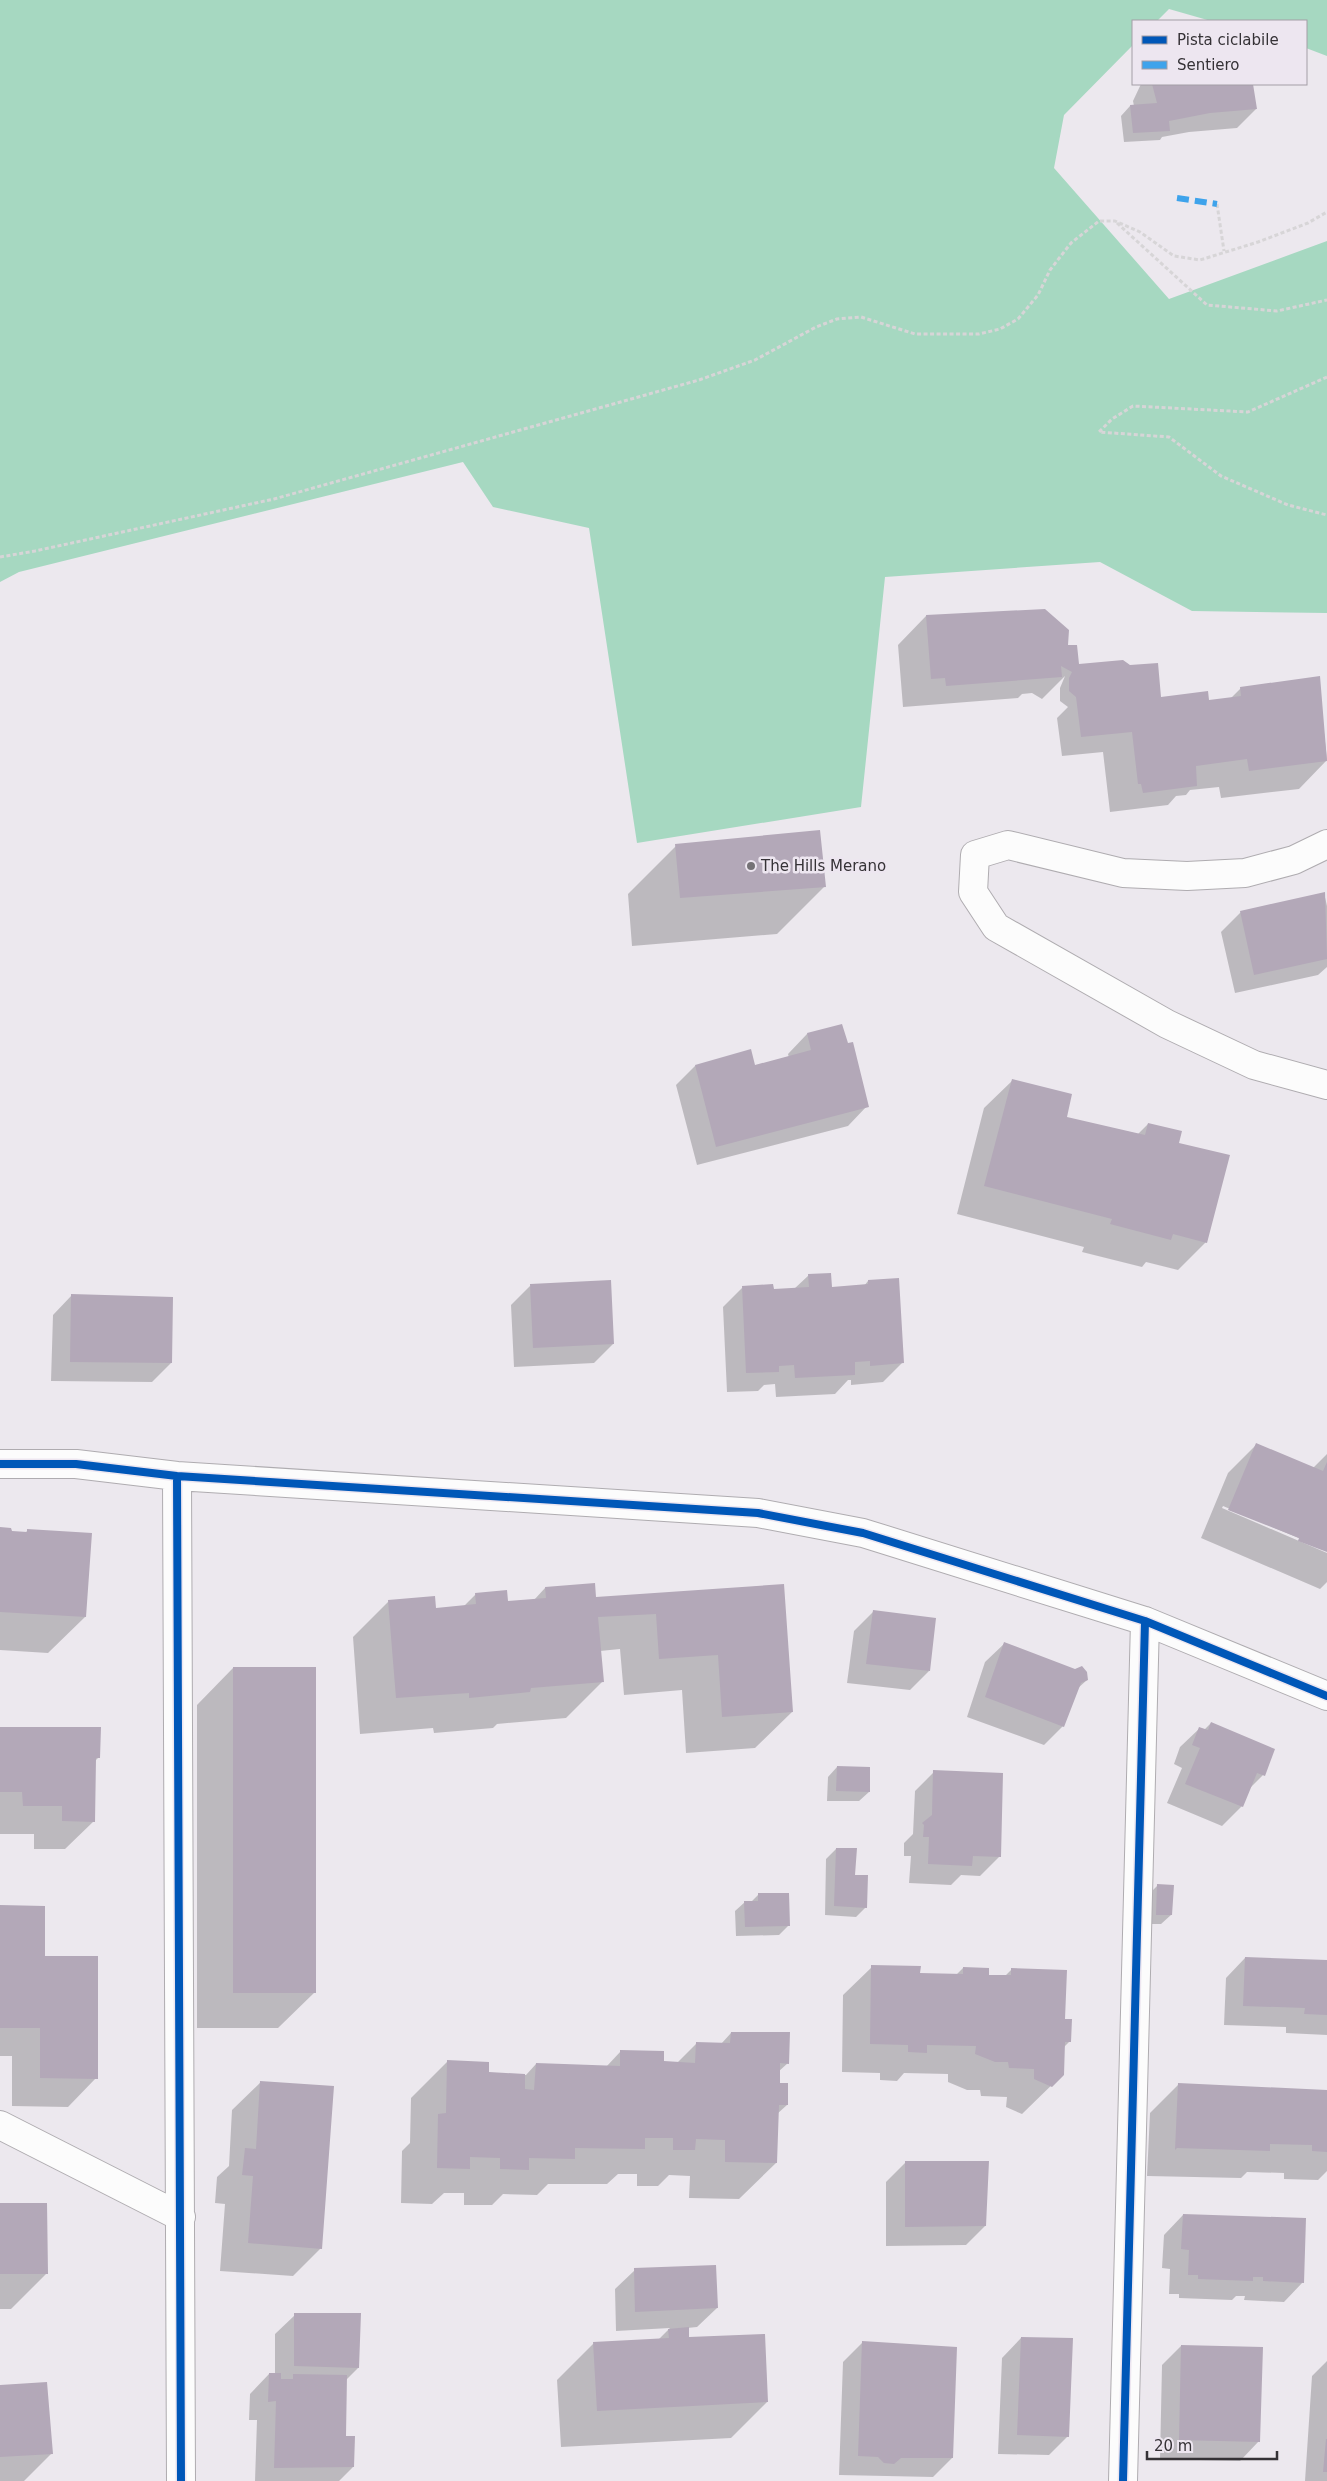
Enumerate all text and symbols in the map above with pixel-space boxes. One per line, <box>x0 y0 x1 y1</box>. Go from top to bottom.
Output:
legend <box>1132 20 1307 85</box>
text: Pista ciclabile <box>1177 31 1279 49</box>
text: Sentiero <box>1177 56 1240 74</box>
place label: The Hills Merano <box>760 857 886 875</box>
marker: The Hills Merano <box>745 860 757 872</box>
scale bar <box>1147 2428 1277 2460</box>
text: 20 m <box>1154 2437 1192 2455</box>

